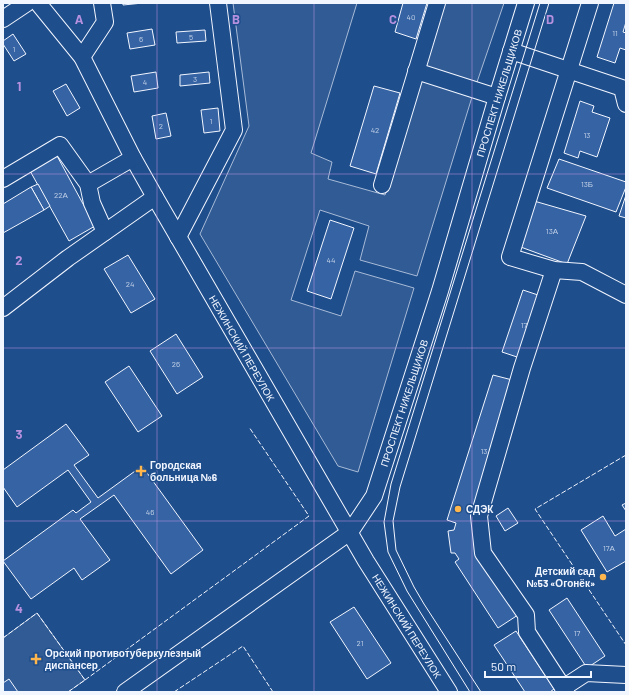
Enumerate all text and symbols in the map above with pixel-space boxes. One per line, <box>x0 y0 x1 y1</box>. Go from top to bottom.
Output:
text: A <box>75 11 84 27</box>
text: B <box>232 11 240 27</box>
text: C <box>389 11 397 27</box>
text: D <box>546 11 554 27</box>
house number: 40 <box>407 12 415 22</box>
street label: ПРОСПЕКТ НИКЕЛЬЩИКОВ <box>474 27 524 158</box>
house number: 11 <box>612 28 618 38</box>
house number: 5 <box>189 32 193 42</box>
house number: 6 <box>139 34 143 44</box>
house number: 1 <box>13 44 16 54</box>
house number: 3 <box>193 74 197 84</box>
house number: 4 <box>143 77 147 87</box>
text: 1 <box>17 78 21 94</box>
house number: 1 <box>210 116 213 126</box>
house number: 2 <box>159 121 163 131</box>
house number: 42 <box>371 125 379 135</box>
house number: 13 <box>584 130 590 140</box>
house number: 13Б <box>581 179 593 189</box>
house number: 22А <box>54 190 69 200</box>
house number: 13А <box>546 226 559 236</box>
text: 2 <box>15 252 23 268</box>
house number: 44 <box>327 255 335 265</box>
house number: 24 <box>126 279 134 289</box>
street label: НЕЖИНСКИЙ ПЕРЕУЛОК <box>207 293 277 403</box>
house number: 17 <box>521 320 528 330</box>
street label: ПРОСПЕКТ НИКЕЛЬЩИКОВ <box>378 338 430 468</box>
house number: 26 <box>172 359 180 369</box>
text: 3 <box>15 426 23 442</box>
house number: 13 <box>481 446 487 456</box>
place label: Городская больница №6 <box>150 459 218 483</box>
marker: Городская больница №6 <box>135 465 147 477</box>
place label: СДЭК <box>466 503 494 515</box>
marker: СДЭК <box>453 504 463 514</box>
house number: 46 <box>146 507 154 517</box>
house number: 17А <box>603 543 616 553</box>
place label: Детский сад №53 «Огонёк» <box>526 565 596 589</box>
street label: НЕЖИНСКИЙ ПЕРЕУЛОК <box>370 572 444 680</box>
marker: Детский сад №53 «Огонёк» <box>598 572 608 582</box>
text: 4 <box>15 600 23 616</box>
house number: 17 <box>574 628 581 638</box>
house number: 21 <box>357 638 364 648</box>
place label: Орский противотуберкулезный диспансер <box>45 647 201 671</box>
marker: Орский противотуберкулезный диспансер <box>30 653 42 665</box>
scale bar <box>485 653 591 679</box>
text: 50 m <box>491 659 516 673</box>

